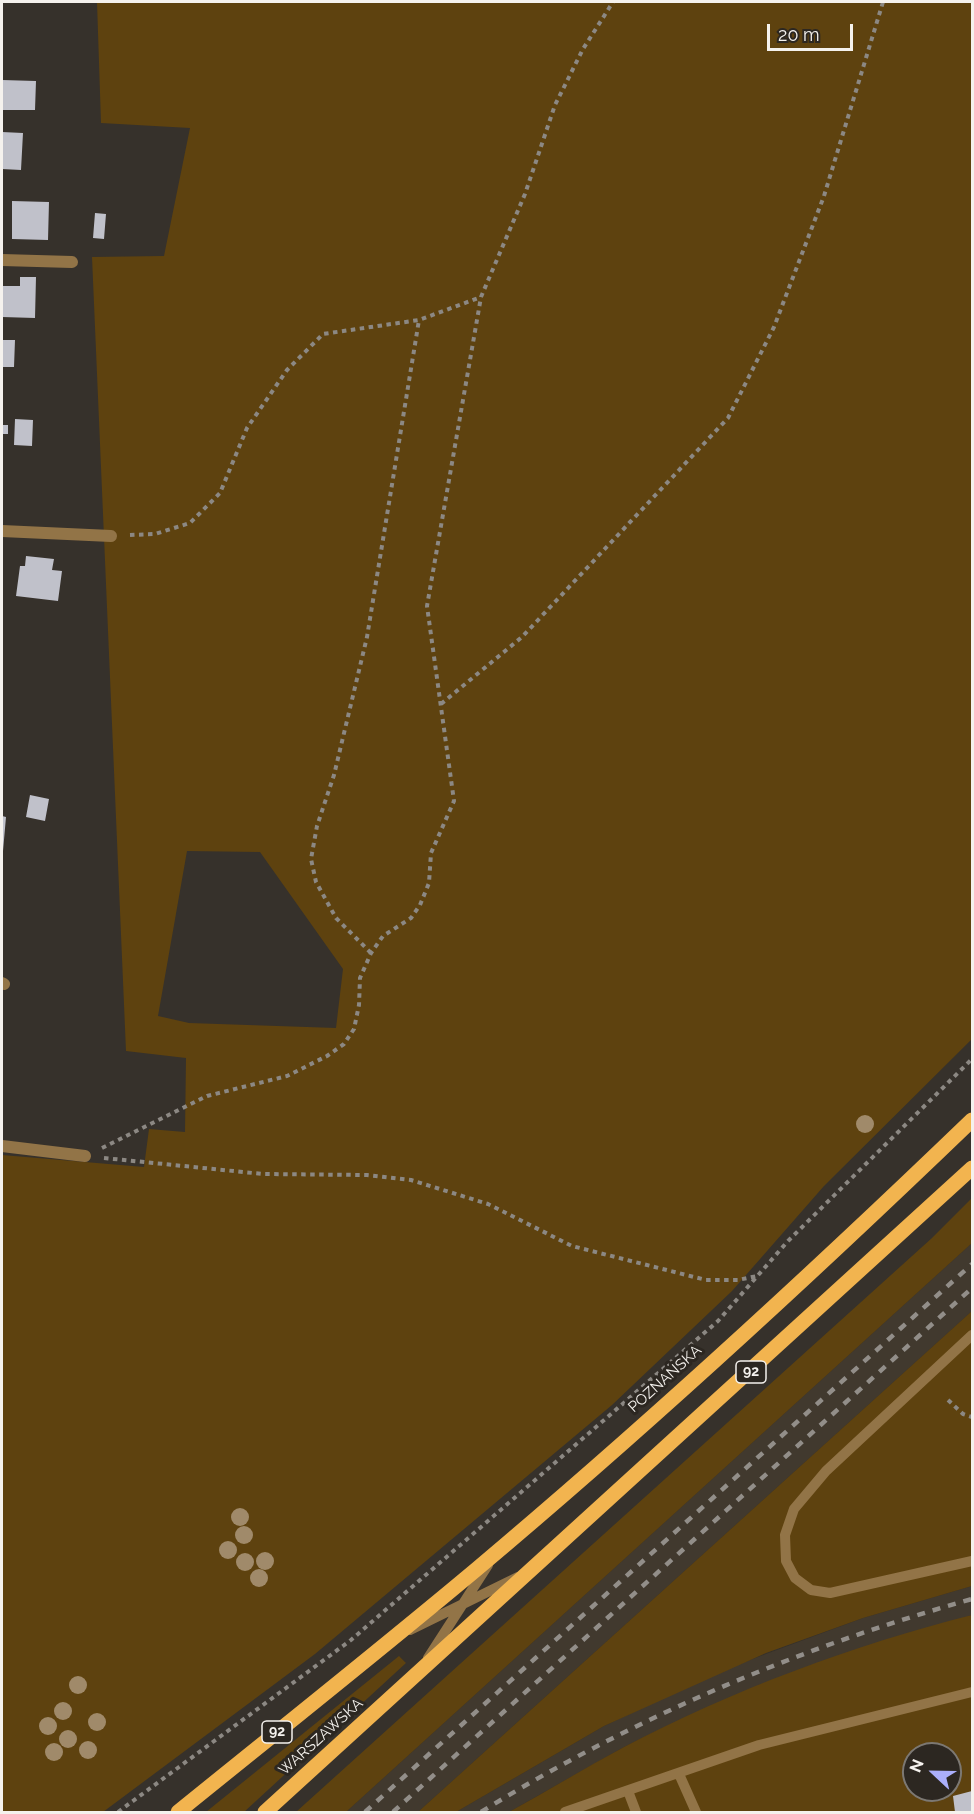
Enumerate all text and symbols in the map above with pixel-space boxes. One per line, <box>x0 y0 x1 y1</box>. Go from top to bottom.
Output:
scale bar <box>770 12 856 50</box>
text: 20 m <box>778 24 820 45</box>
street label: POZNAŃSKA <box>625 1342 705 1416</box>
road number: 92 <box>736 1361 766 1383</box>
street label: WARSZAWSKA <box>275 1695 367 1779</box>
road number: 92 <box>262 1721 292 1743</box>
north arrow <box>902 1742 962 1802</box>
text: N <box>906 1757 928 1775</box>

